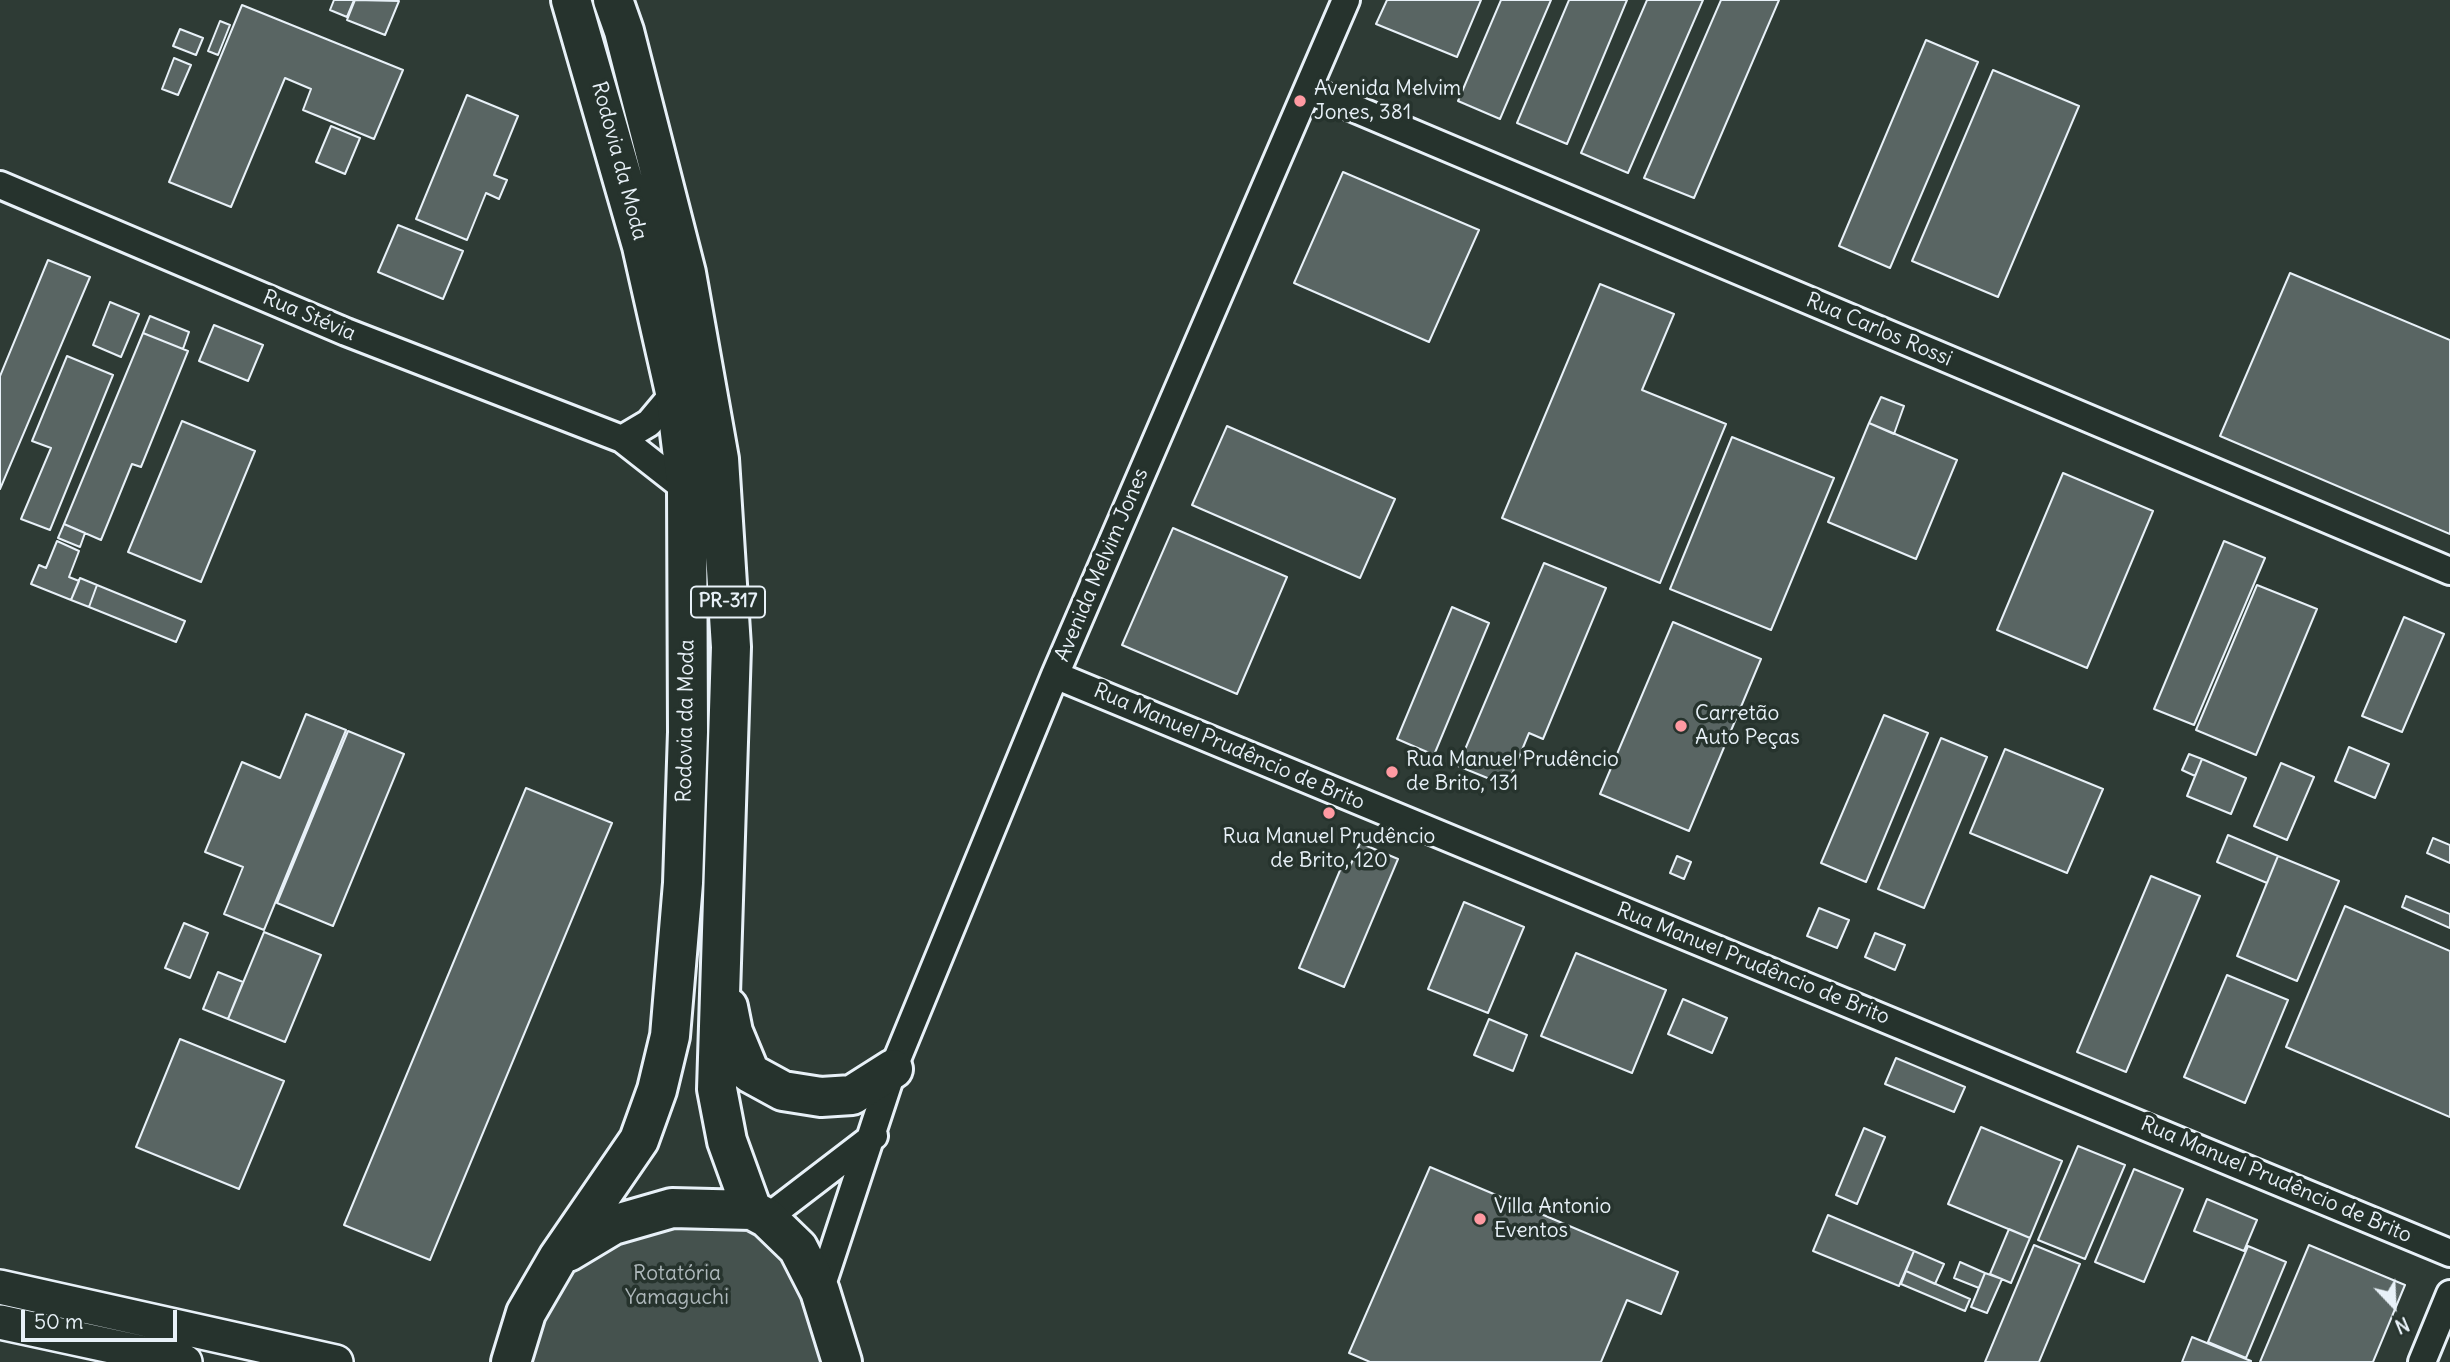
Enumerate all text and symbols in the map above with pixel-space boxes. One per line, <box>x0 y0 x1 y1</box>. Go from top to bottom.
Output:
place label: Avenida Melvim Jones, 381 <box>1314 76 1461 126</box>
street label: Rodovia da Moda <box>586 79 652 243</box>
marker: Avenida Melvim Jones, 381 <box>1292 93 1308 109</box>
street label: Rua Stévia <box>259 285 359 347</box>
street label: Rua Carlos Rossi <box>1802 288 1956 372</box>
street label: Avenida Melvim Jones <box>1050 464 1154 666</box>
road number: PR-317 <box>691 586 765 618</box>
street label: Rodovia da Moda <box>672 639 700 803</box>
street label: Rua Manuel Prudêncio de Brito <box>1090 678 1368 816</box>
place label: Carretão Auto Peças <box>1695 701 1800 751</box>
marker: Carretão Auto Peças <box>1673 718 1689 734</box>
place label: Rua Manuel Prudêncio de Brito, 131 <box>1406 747 1619 797</box>
marker: Rua Manuel Prudêncio de Brito, 131 <box>1384 764 1400 780</box>
marker: Rua Manuel Prudêncio de Brito, 120 <box>1321 805 1337 821</box>
place label: Rua Manuel Prudêncio de Brito, 120 <box>1223 824 1435 874</box>
street label: Rua Manuel Prudêncio de Brito <box>1613 898 1893 1030</box>
street label: Rua Manuel Prudêncio de Brito <box>2137 1111 2415 1249</box>
place label: Villa Antonio Eventos <box>1494 1194 1611 1244</box>
marker: Villa Antonio Eventos <box>1472 1211 1488 1227</box>
park label: Rotatória Yamaguchi <box>625 1261 729 1311</box>
north arrow <box>2359 1271 2429 1341</box>
scale bar <box>24 1296 180 1340</box>
text: 50 m <box>34 1308 83 1335</box>
text: N <box>2391 1312 2413 1339</box>

